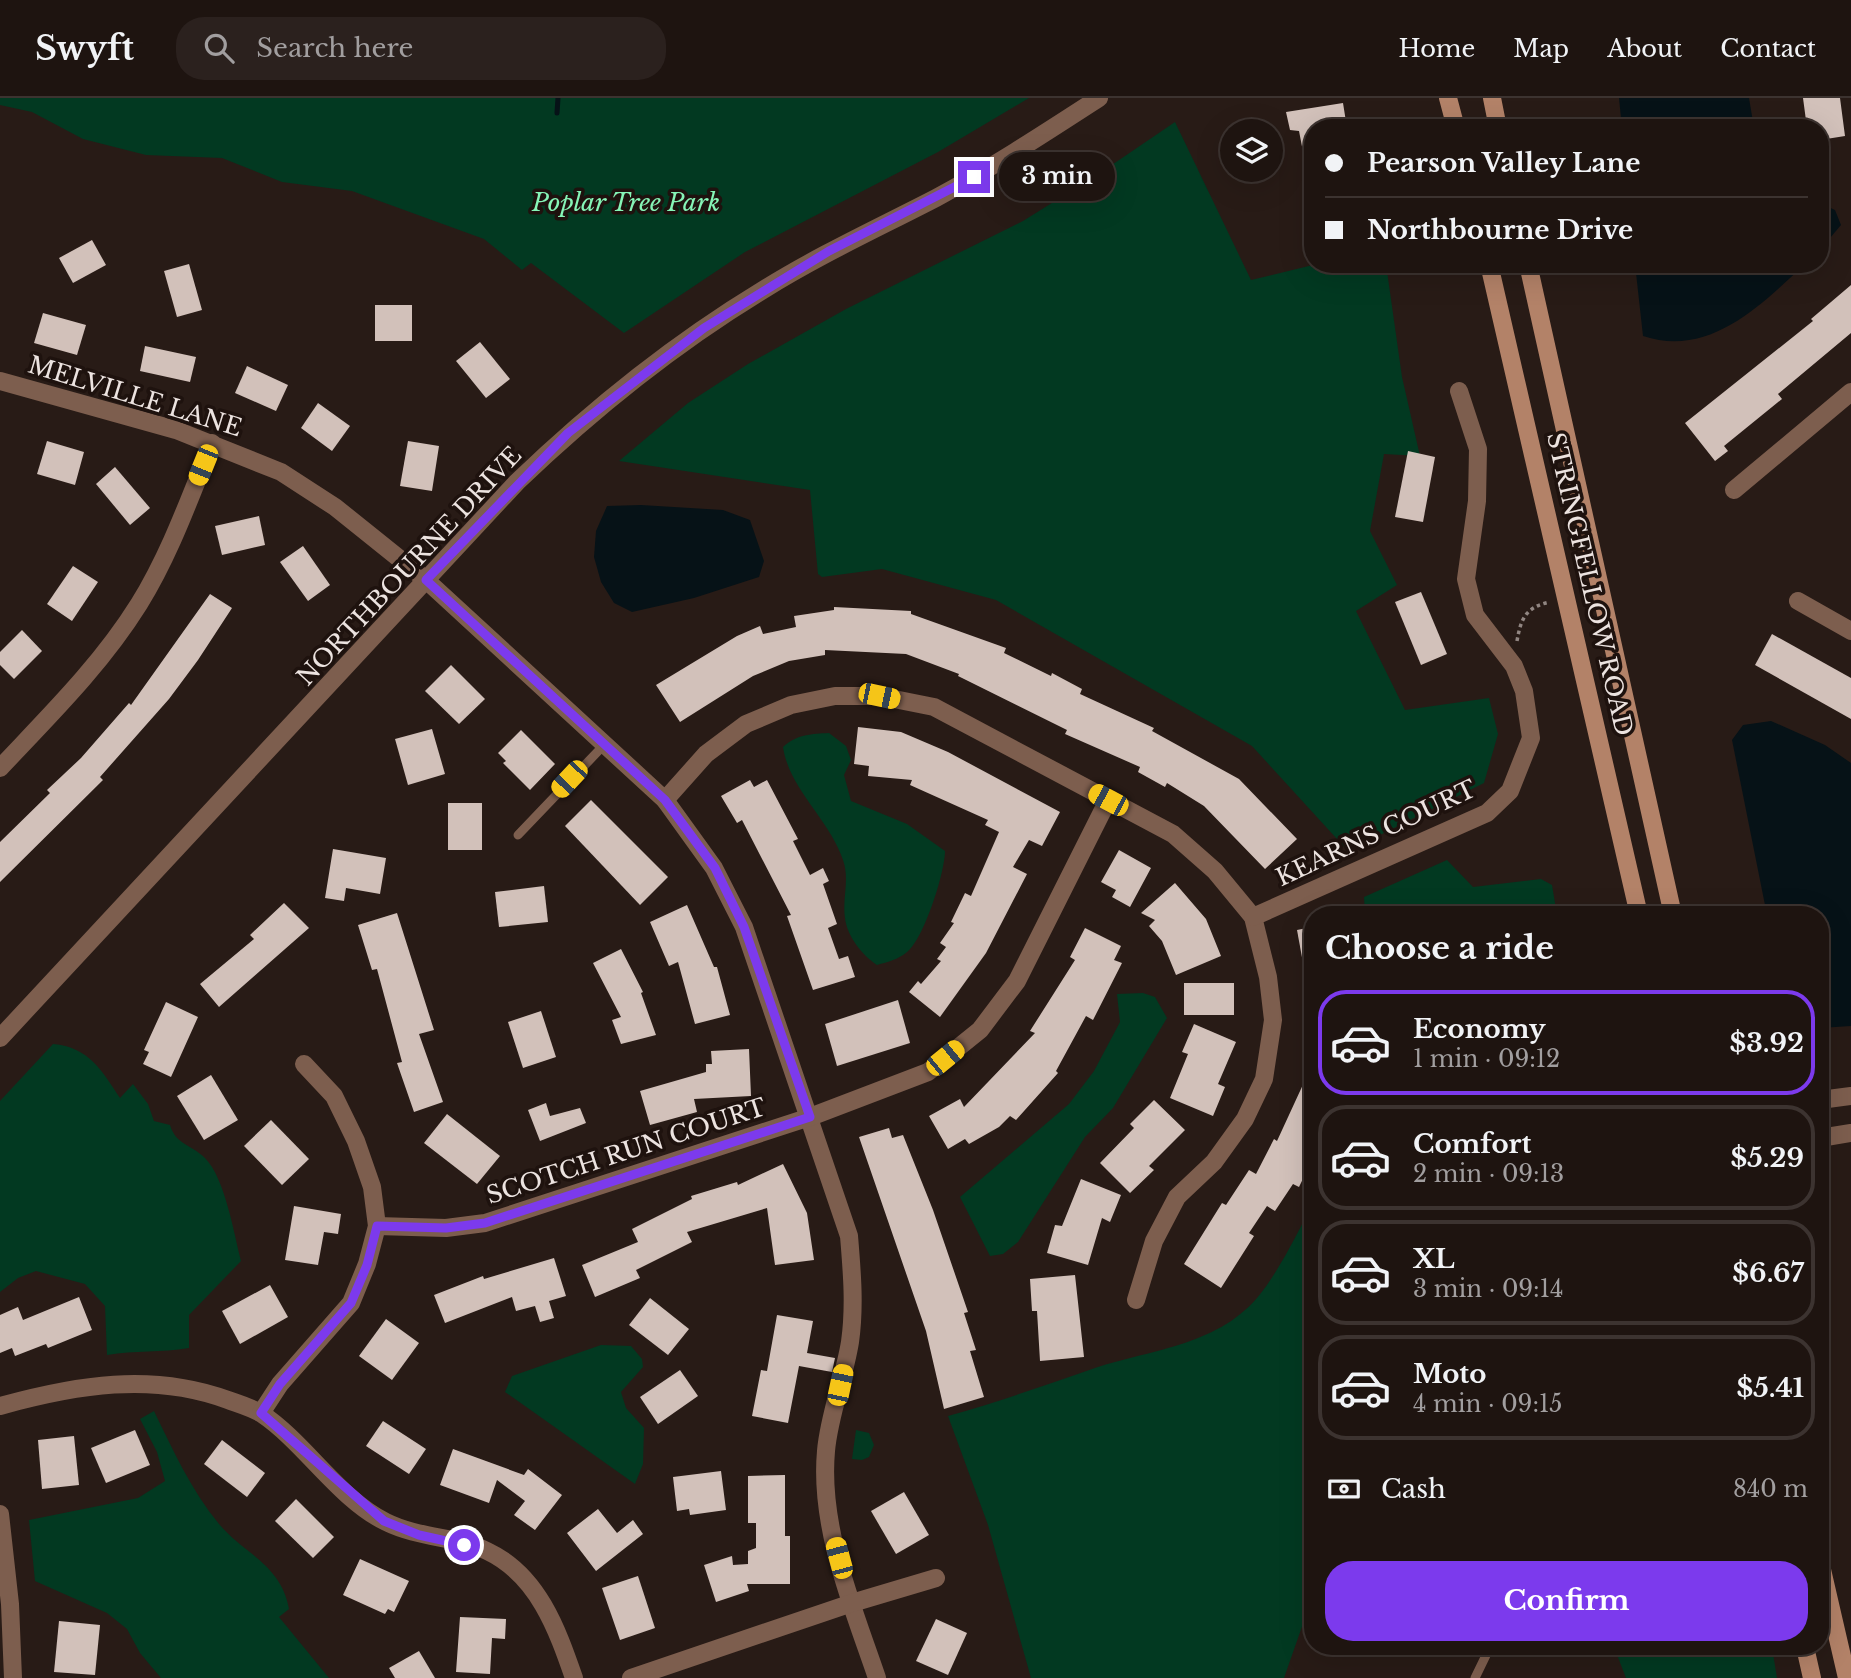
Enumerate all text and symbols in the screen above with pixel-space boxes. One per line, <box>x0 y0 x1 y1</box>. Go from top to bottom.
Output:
search box <box>176 17 666 80</box>
text: Swyft <box>35 28 134 69</box>
icon: search <box>200 29 238 67</box>
text: Search here <box>256 32 414 64</box>
text: Home <box>1399 34 1475 63</box>
text: Map <box>1513 34 1569 63</box>
text: About <box>1607 34 1682 63</box>
text: Contact <box>1720 34 1816 63</box>
map controls <box>1220 119 1283 182</box>
button: layers <box>1220 119 1283 182</box>
text: Pearson Valley Lane <box>1367 147 1640 179</box>
callout: 3 min <box>998 153 1114 202</box>
route end <box>958 161 990 193</box>
text: 3 min <box>1021 162 1093 190</box>
park label: Poplar Tree Park <box>531 188 720 217</box>
text: Northbourne Drive <box>1367 214 1633 246</box>
street label: MELVILLE LANE <box>25 350 245 442</box>
street label: STRINGFELLOW ROAD <box>1541 430 1639 738</box>
street label: NORTHBOURNE DRIVE <box>291 441 527 691</box>
car <box>186 442 221 488</box>
car <box>857 681 902 711</box>
car <box>547 756 592 802</box>
street label: KEARNS COURT <box>1271 774 1481 892</box>
car <box>1085 781 1132 819</box>
text: Choose a ride <box>1325 928 1554 968</box>
icon: car <box>1329 1011 1392 1074</box>
text: Economy <box>1413 1013 1546 1045</box>
text: $3.92 <box>1729 1027 1804 1059</box>
car <box>923 1037 968 1079</box>
text: 1 min · 09:12 <box>1413 1045 1560 1073</box>
street label: SCOTCH RUN COURT <box>483 1092 769 1210</box>
icon: car <box>1329 1126 1392 1189</box>
text: Comfort <box>1413 1128 1531 1160</box>
text: $5.29 <box>1731 1142 1804 1174</box>
text: 2 min · 09:13 <box>1413 1160 1564 1188</box>
icon: car <box>1329 1241 1392 1304</box>
text: XL <box>1413 1243 1455 1275</box>
text: $6.67 <box>1732 1257 1804 1289</box>
text: 3 min · 09:14 <box>1413 1275 1563 1303</box>
icon: car <box>1329 1356 1392 1419</box>
text: Moto <box>1413 1358 1486 1390</box>
car <box>826 1362 855 1408</box>
text: $5.41 <box>1736 1372 1804 1404</box>
text: 4 min · 09:15 <box>1413 1390 1562 1418</box>
icon: cash <box>1325 1470 1363 1508</box>
text: Cash <box>1381 1473 1446 1505</box>
text: 840 m <box>1733 1475 1808 1503</box>
route start <box>448 1529 480 1561</box>
car <box>824 1535 855 1581</box>
button: Confirm <box>1325 1561 1808 1641</box>

